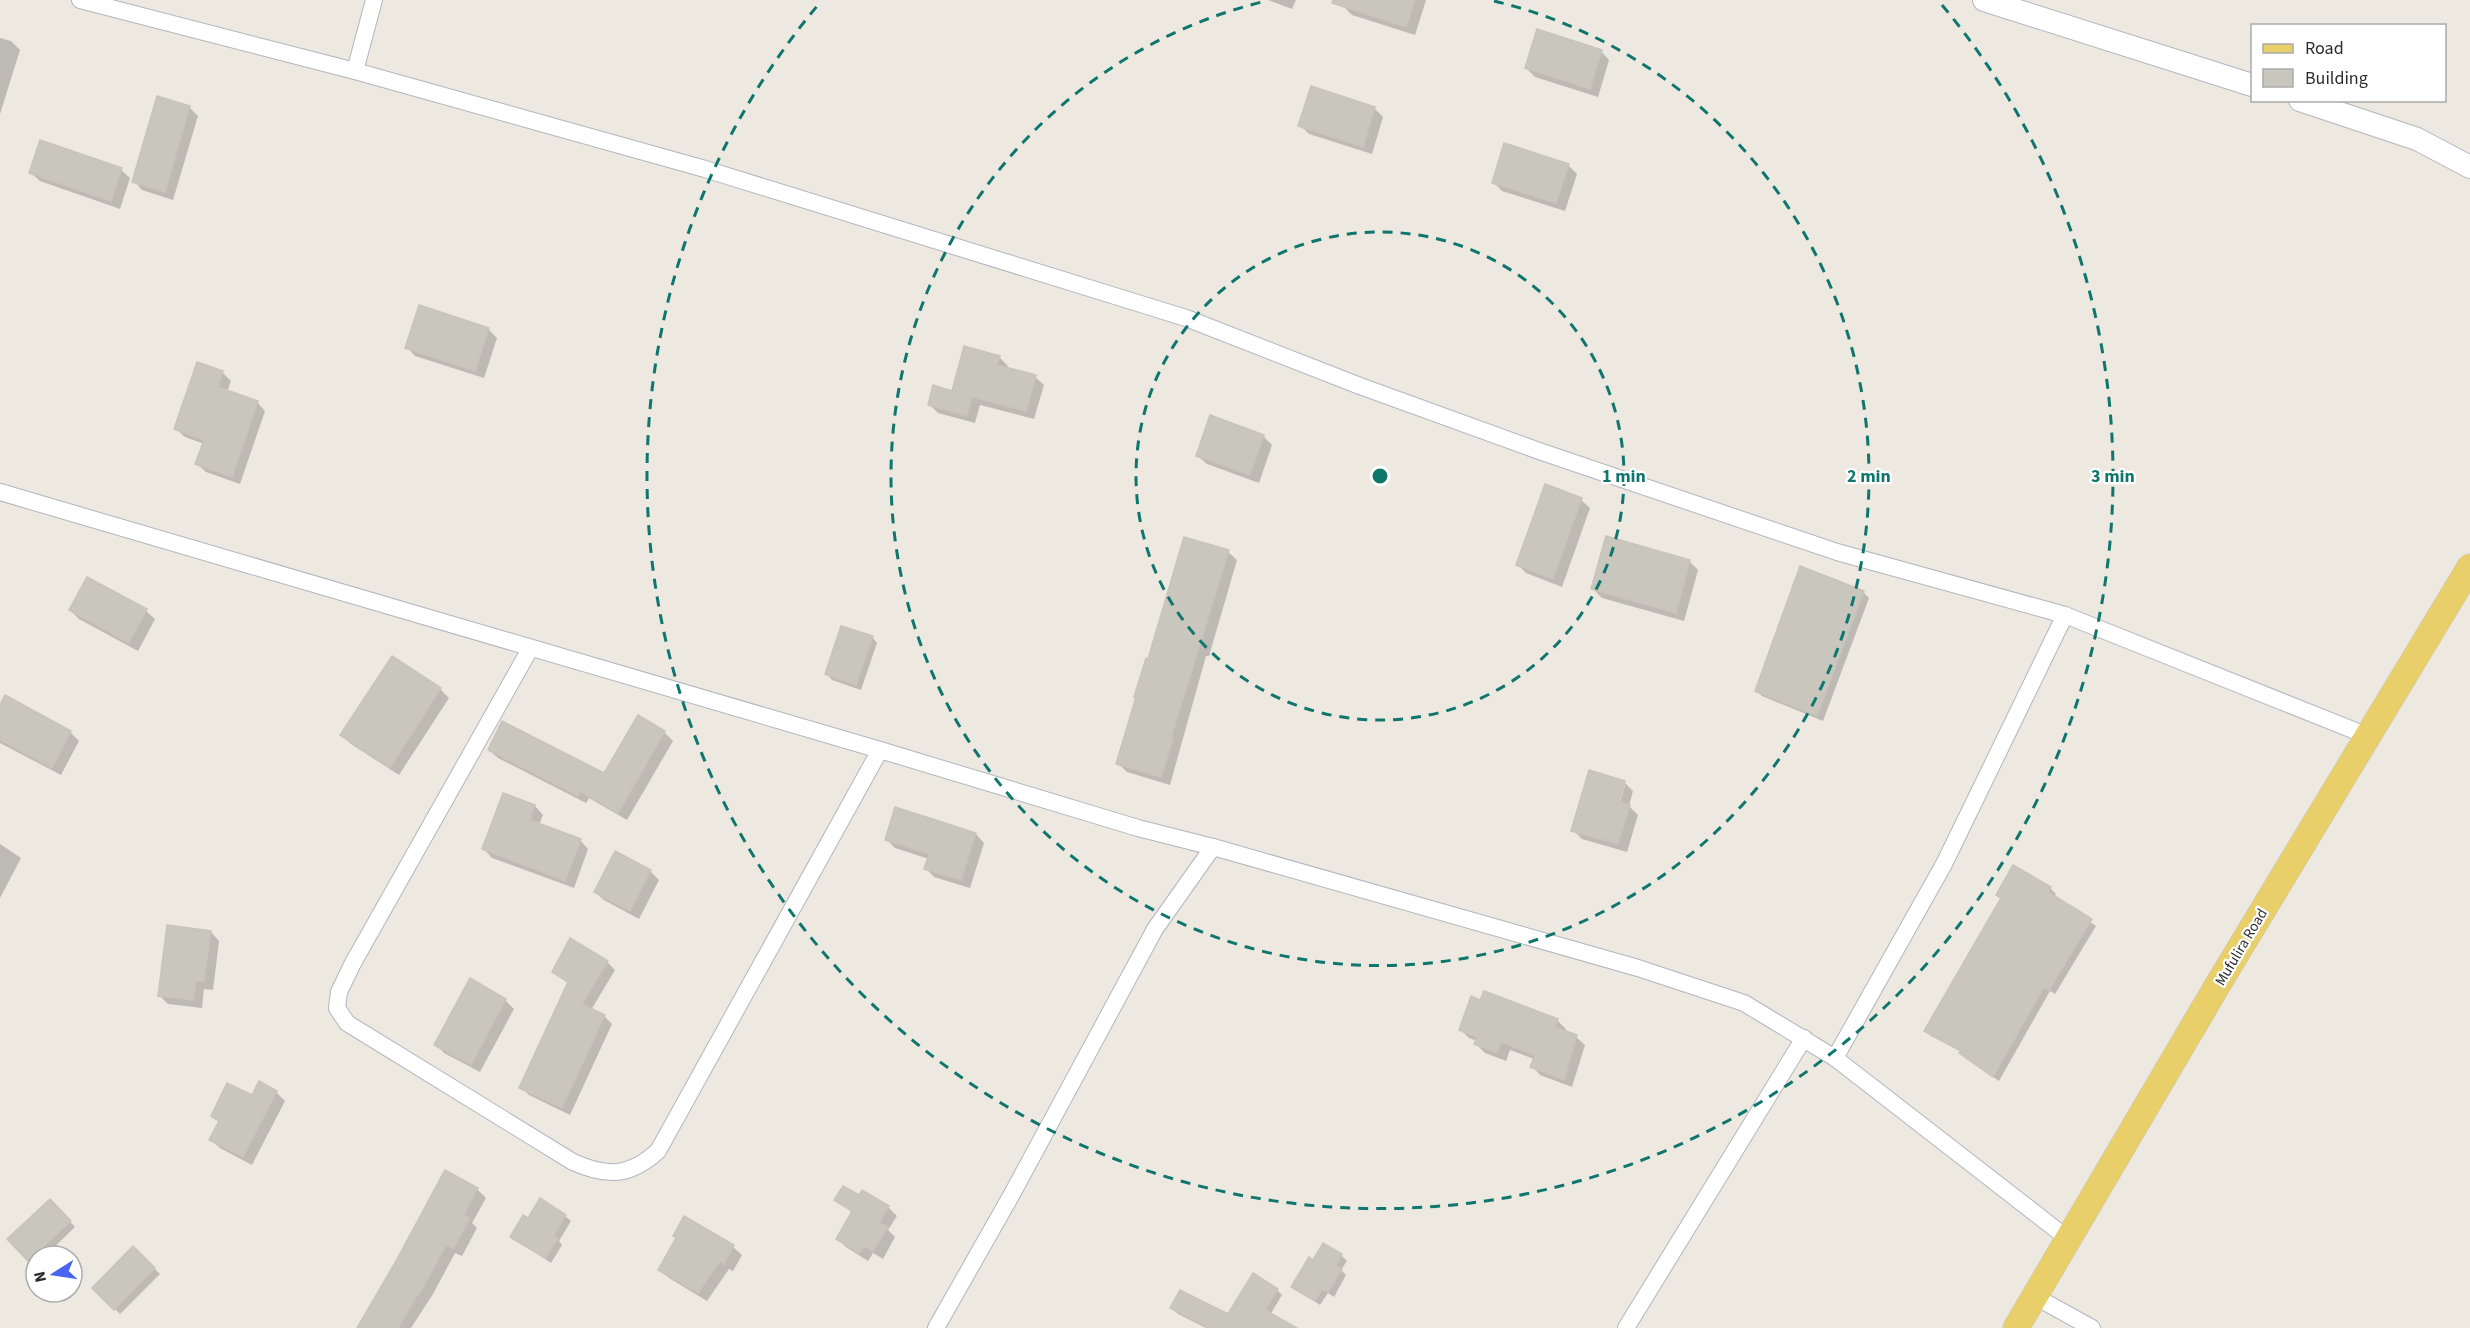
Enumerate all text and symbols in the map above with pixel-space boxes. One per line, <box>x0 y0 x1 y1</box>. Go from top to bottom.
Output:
legend <box>2251 24 2446 102</box>
text: Road <box>2305 36 2344 61</box>
text: Building <box>2305 66 2368 91</box>
text: 1 min <box>1602 464 1646 489</box>
text: 2 min <box>1847 464 1891 489</box>
text: 3 min <box>2091 464 2135 489</box>
centre of rings <box>1370 466 1390 486</box>
street label: Mufulira Road <box>2210 905 2273 990</box>
north arrow <box>24 1244 84 1304</box>
text: N <box>28 1269 52 1284</box>

